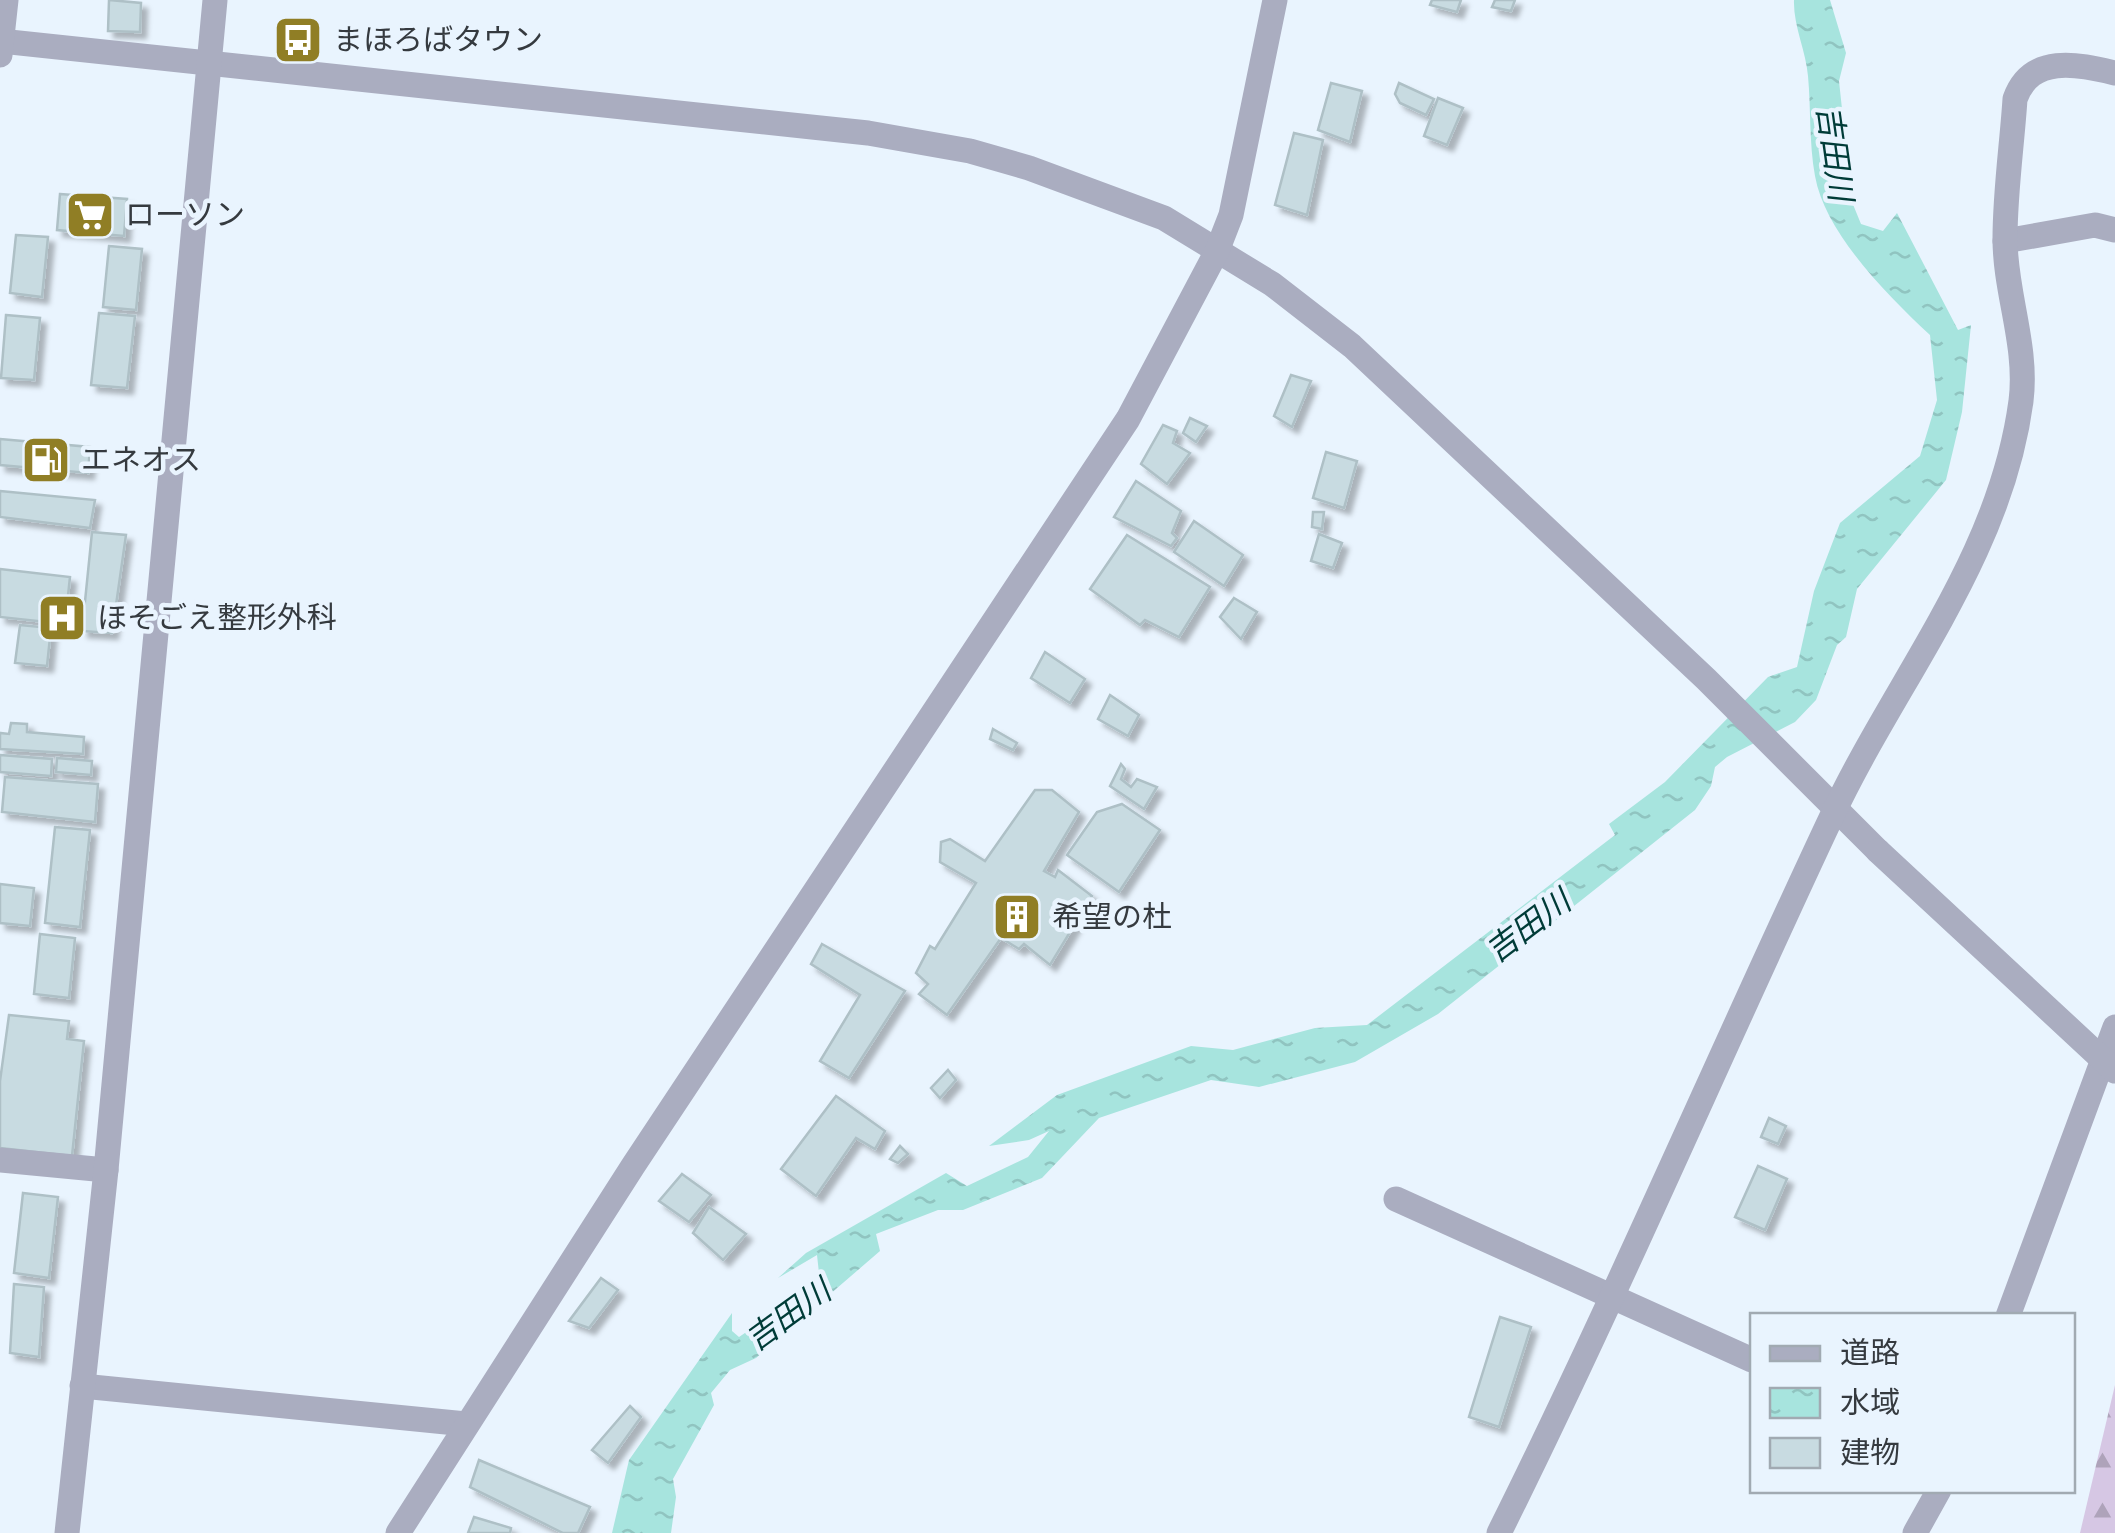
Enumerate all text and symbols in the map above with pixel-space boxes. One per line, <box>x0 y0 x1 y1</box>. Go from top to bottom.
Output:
bus stop icon: まほろばタウン <box>272 14 324 66</box>
place label: まほろばタウン <box>333 18 543 61</box>
water label: 吉田川 <box>1806 102 1865 207</box>
supermarket icon: ローソン <box>64 189 116 241</box>
place label: ローソン <box>125 193 245 236</box>
fuel station icon: エネオス <box>20 434 72 486</box>
place label: エネオス <box>81 438 201 481</box>
hospital icon: ほそごえ整形外科 <box>36 592 88 644</box>
place label: ほそごえ整形外科 <box>97 596 337 639</box>
water label: 吉田川 <box>1476 877 1583 973</box>
building icon: 希望の杜 <box>991 891 1043 943</box>
place label: 希望の杜 <box>1052 895 1172 938</box>
water label: 吉田川 <box>736 1266 843 1362</box>
legend <box>1750 1313 2075 1493</box>
text: 道路 <box>1840 1331 1900 1374</box>
text: 水域 <box>1840 1381 1900 1424</box>
text: 建物 <box>1840 1431 1900 1474</box>

